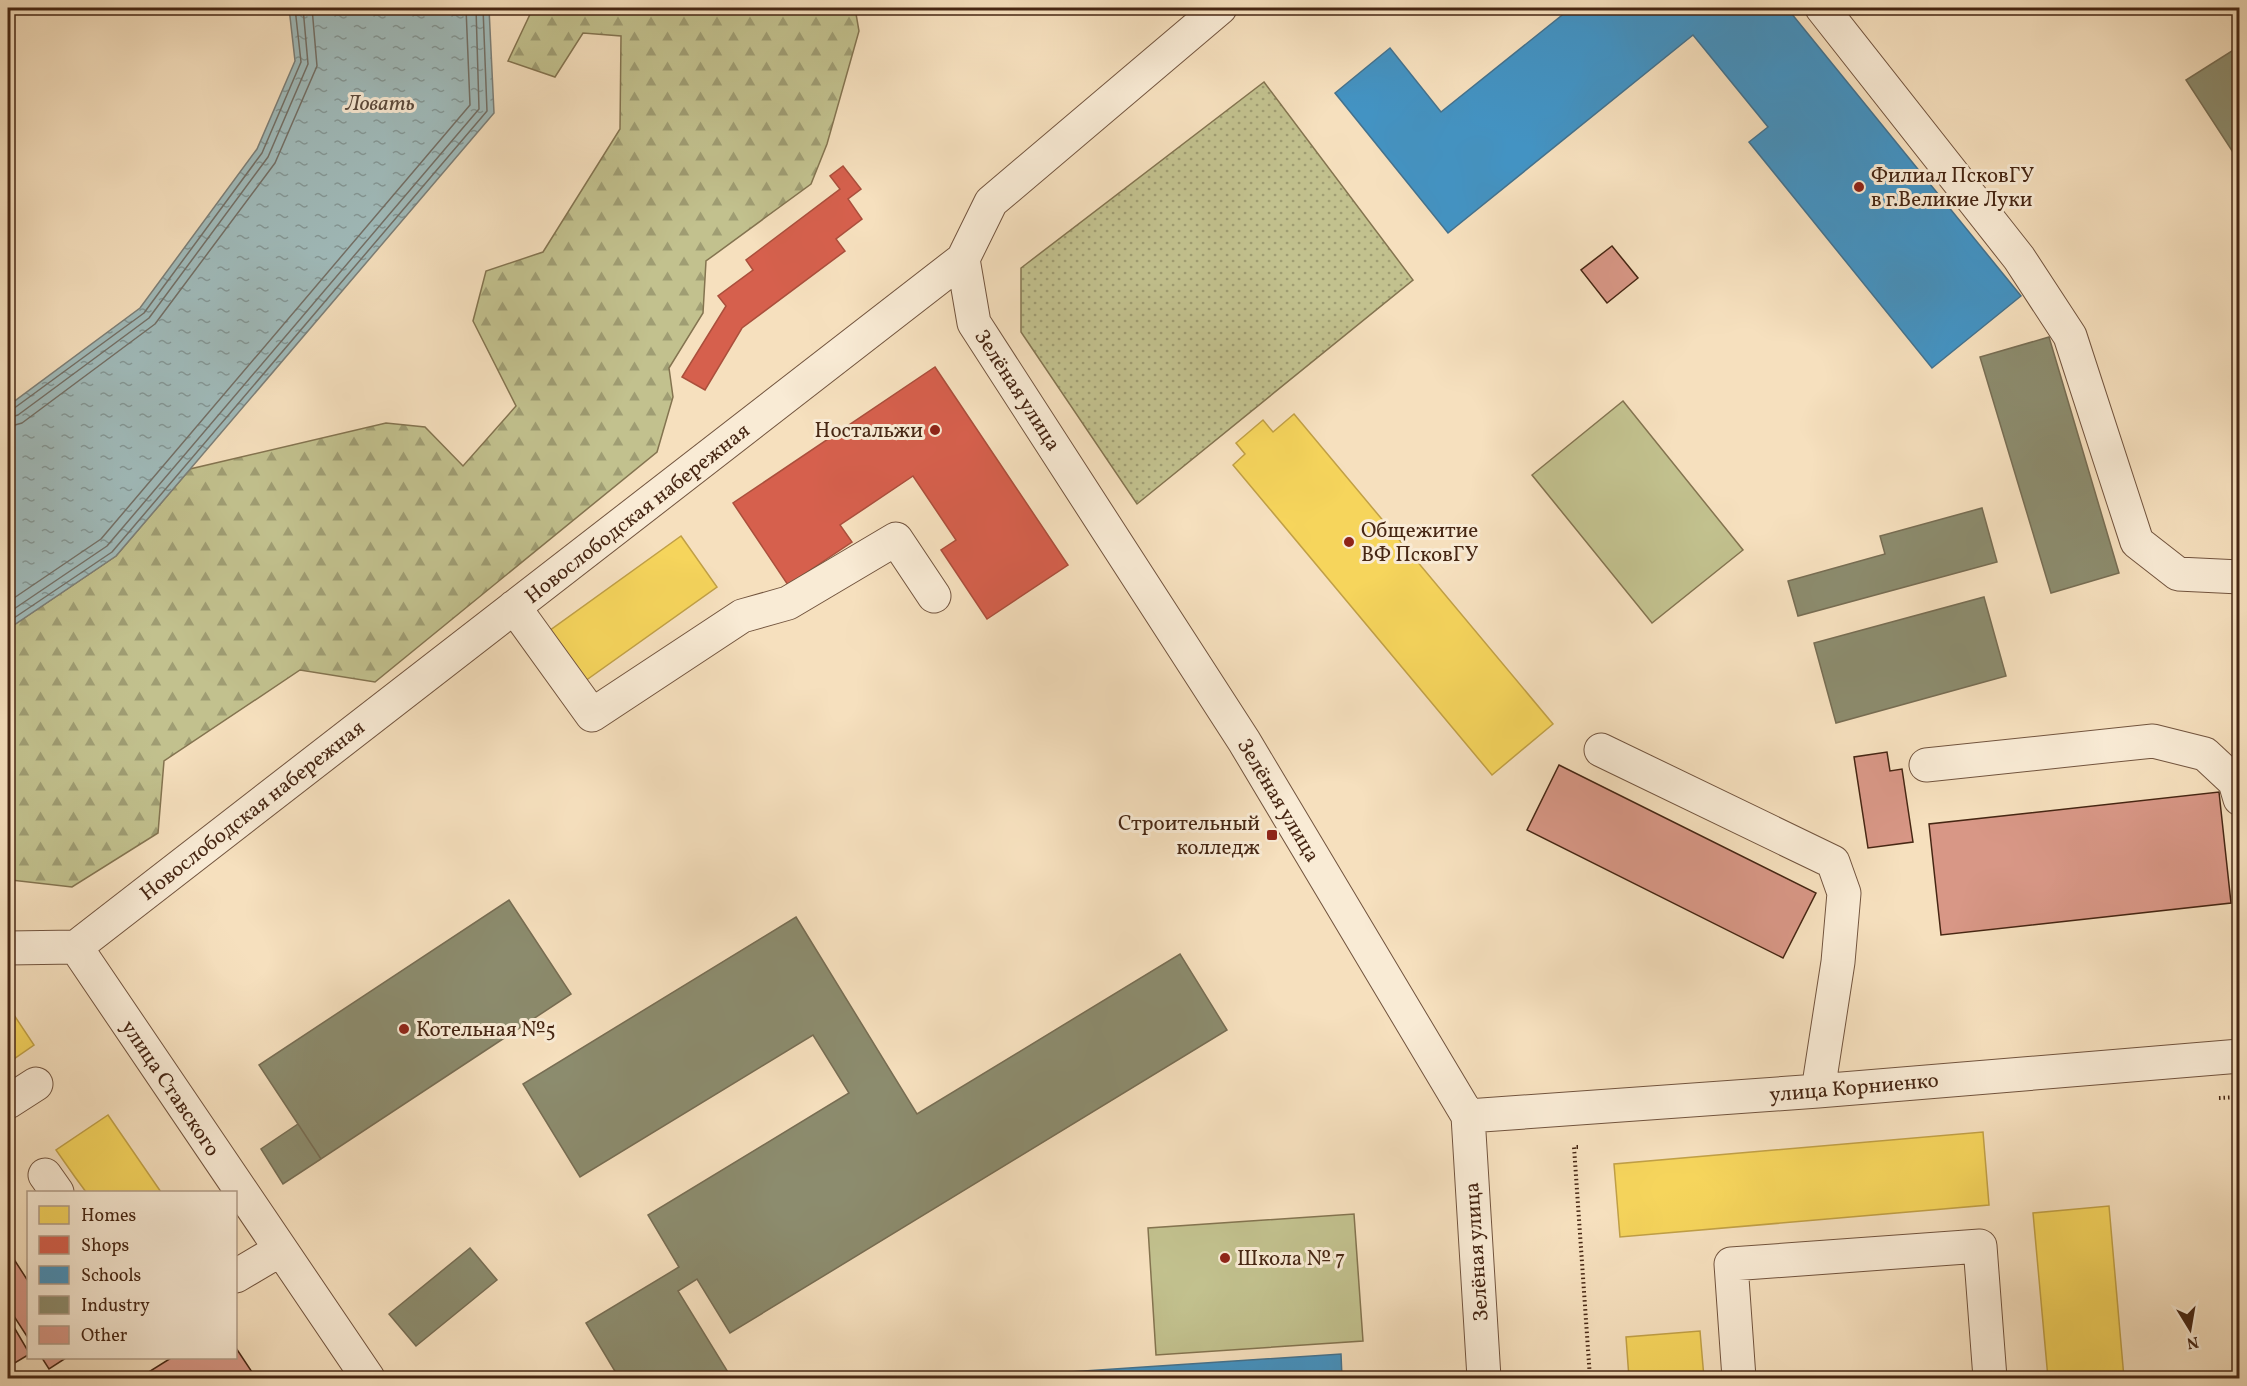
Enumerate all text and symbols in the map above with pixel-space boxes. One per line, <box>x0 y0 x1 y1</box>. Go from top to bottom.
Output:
water label: Ловать <box>344 89 415 120</box>
place label: Филиал ПсковГУ в г.Великие Луки <box>1871 162 2035 215</box>
marker: Филиал ПсковГУ в г.Великие Луки <box>1852 180 1866 194</box>
street label: Зелёная улица <box>967 324 1067 457</box>
street label: Новослободская набережная <box>519 417 757 611</box>
place label: Ностальжи <box>815 417 923 446</box>
marker: Ностальжи <box>928 423 942 437</box>
place label: Общежитие ВФ ПсковГУ <box>1361 517 1479 570</box>
marker: Общежитие ВФ ПсковГУ <box>1342 535 1356 549</box>
street label: Новослободская набережная <box>134 714 372 908</box>
street label: Зелёная улица <box>1229 733 1326 868</box>
place label: Строительный колледж <box>1118 810 1260 863</box>
marker: Строительный колледж <box>1265 828 1279 842</box>
street label: улица Ставского <box>113 1015 226 1163</box>
place label: Котельная №5 <box>416 1016 556 1045</box>
marker: Котельная №5 <box>397 1022 411 1036</box>
street label: улица Корниенко <box>1768 1067 1940 1110</box>
street label: Зелёная улица <box>1458 1181 1497 1323</box>
legend <box>27 1191 237 1359</box>
text: Homes <box>81 1204 136 1229</box>
text: Shops <box>81 1234 129 1259</box>
place label: Школа № 7 <box>1237 1245 1345 1274</box>
marker: Школа № 7 <box>1218 1251 1232 1265</box>
text: Schools <box>81 1264 141 1289</box>
text: Industry <box>81 1294 150 1319</box>
north arrow <box>2160 1299 2220 1359</box>
text: Other <box>81 1324 128 1349</box>
text: N <box>2184 1330 2200 1354</box>

